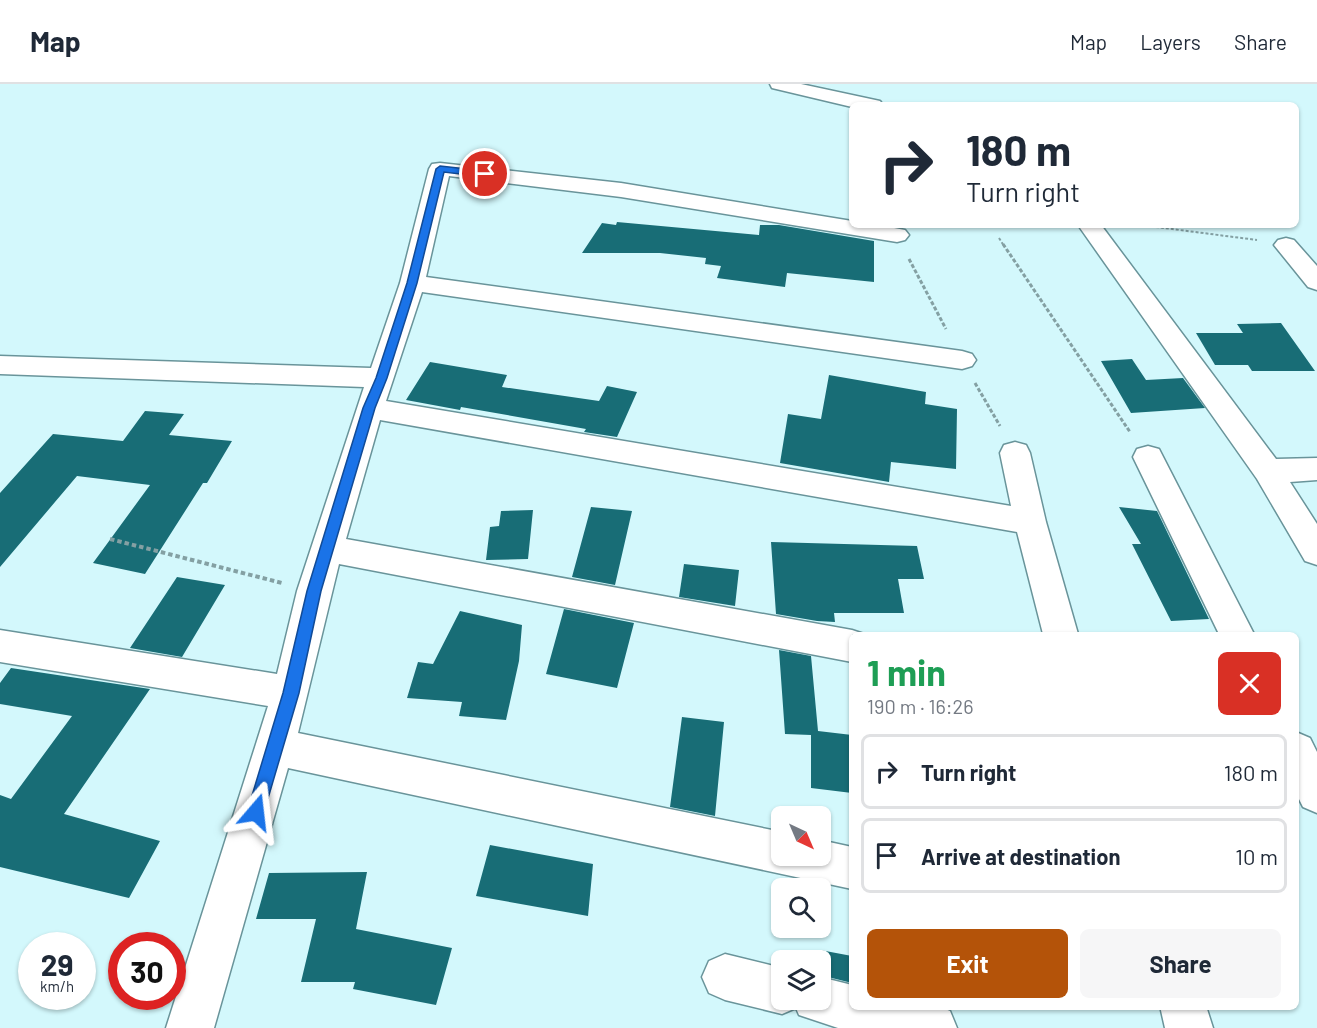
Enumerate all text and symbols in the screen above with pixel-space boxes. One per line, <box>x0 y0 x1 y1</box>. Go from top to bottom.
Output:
text: Map <box>30 24 81 58</box>
text: Map <box>1070 29 1107 54</box>
text: Layers <box>1140 29 1201 54</box>
text: Share <box>1234 29 1287 54</box>
text: 180 m <box>966 124 1071 174</box>
icon: right <box>867 126 945 204</box>
pin <box>459 148 510 199</box>
icon: arrive <box>468 157 501 190</box>
text: Turn right <box>966 175 1080 207</box>
text: 1 min <box>867 650 946 693</box>
button: close <box>1218 652 1281 715</box>
text: 190 m · 16:26 <box>867 694 974 718</box>
icon: right <box>870 755 903 788</box>
text: Turn right <box>921 759 1016 785</box>
text: 180 m <box>1224 759 1278 785</box>
position arrow <box>224 780 288 844</box>
north arrow <box>771 806 831 866</box>
map controls <box>771 806 831 1010</box>
icon: arrive <box>870 839 903 872</box>
text: Arrive at destination <box>921 843 1120 869</box>
text: 10 m <box>1235 843 1278 869</box>
button: search <box>771 878 831 938</box>
button: Exit <box>867 929 1068 998</box>
button: Share <box>1080 929 1281 998</box>
speed limit sign: 30 <box>108 932 186 1010</box>
text: 29 <box>41 946 73 982</box>
button: layers <box>771 950 831 1010</box>
text: km/h <box>40 977 74 995</box>

